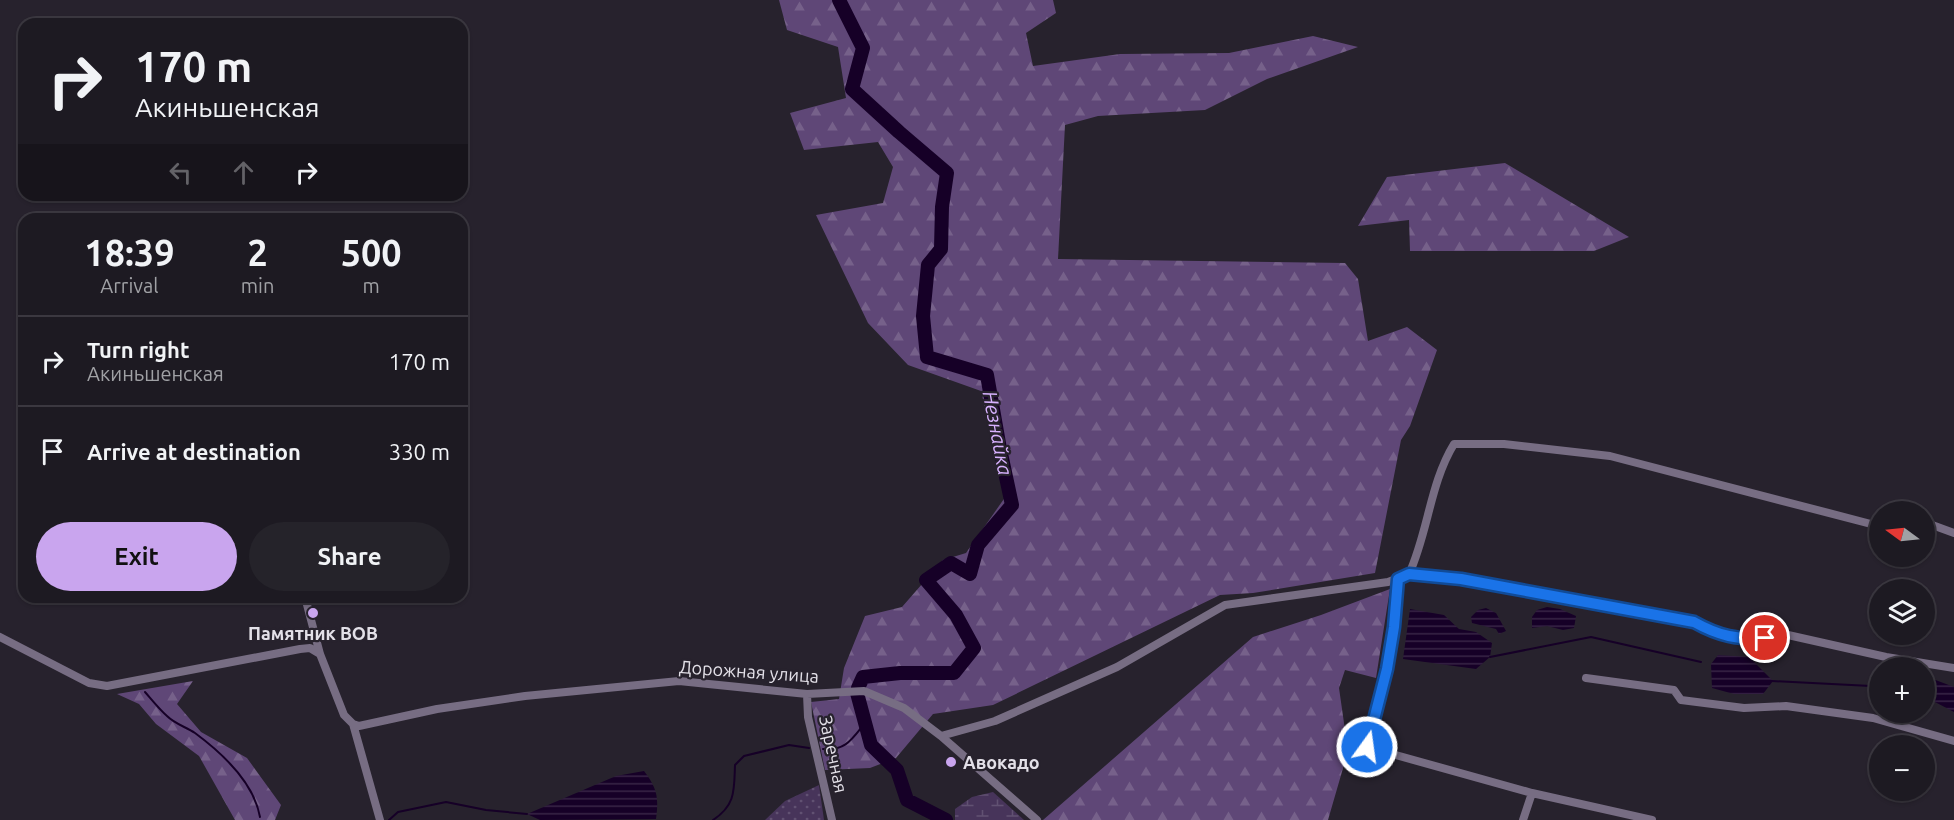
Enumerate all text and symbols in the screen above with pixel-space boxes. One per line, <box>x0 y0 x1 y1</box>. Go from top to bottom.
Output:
icon: right <box>36 42 114 120</box>
text: 170 m <box>135 43 252 90</box>
text: Акиньшенская <box>135 92 320 122</box>
icon: left <box>164 156 197 189</box>
icon: ahead <box>227 156 260 189</box>
icon: right <box>290 156 323 189</box>
text: 18:39 <box>84 232 174 273</box>
text: 2 <box>247 232 268 273</box>
text: 500 <box>341 232 402 273</box>
text: Arrival <box>100 274 159 297</box>
text: min <box>241 274 274 297</box>
text: m <box>363 274 380 297</box>
text: Turn right <box>87 337 189 362</box>
icon: right <box>36 345 69 378</box>
text: 170 m <box>389 349 450 374</box>
text: Акиньшенская <box>87 362 224 385</box>
water label: Незнайка <box>979 389 1017 477</box>
icon: arrive <box>36 435 69 468</box>
text: Arrive at destination <box>87 439 301 464</box>
text: 330 m <box>389 439 450 464</box>
north arrow <box>1869 501 1935 567</box>
map controls <box>1869 501 1935 801</box>
button: Exit <box>36 522 237 591</box>
button: Share <box>249 522 450 591</box>
button: layers <box>1869 579 1935 645</box>
marker: Памятник ВОВ <box>306 606 320 620</box>
pin <box>1739 612 1790 663</box>
icon: arrive <box>1748 621 1781 654</box>
place label: Памятник ВОВ <box>248 623 378 643</box>
street label: Дорожная улица <box>678 656 820 686</box>
button: + <box>1869 657 1935 723</box>
street label: Заречная <box>816 713 852 795</box>
position arrow <box>1335 715 1399 779</box>
button: − <box>1869 735 1935 801</box>
place label: Авокадо <box>963 752 1040 772</box>
marker: Авокадо <box>944 755 958 769</box>

